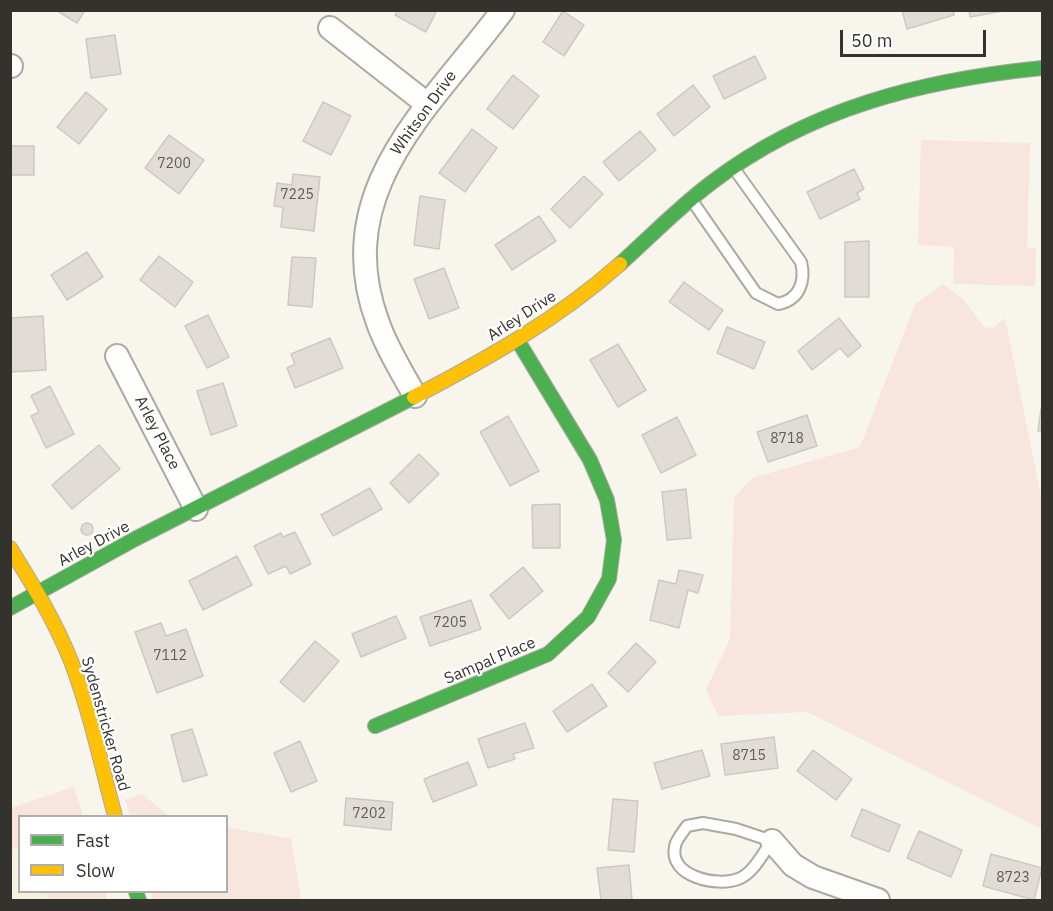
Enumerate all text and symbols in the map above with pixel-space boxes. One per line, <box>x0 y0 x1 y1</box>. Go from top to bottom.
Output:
scale bar <box>843 18 988 56</box>
text: 50 m <box>851 29 893 52</box>
street label: Whitson Drive <box>387 67 461 159</box>
house number: 7200 <box>157 156 191 172</box>
house number: 7225 <box>280 187 314 203</box>
street label: Arley Drive <box>484 287 560 345</box>
street label: Arley Place <box>130 393 184 473</box>
house number: 8718 <box>770 431 804 447</box>
street label: Arley Drive <box>55 517 133 571</box>
house number: 7205 <box>433 615 467 631</box>
street label: Sampal Place <box>442 633 538 689</box>
house number: 7112 <box>153 648 187 664</box>
street label: Sydenstricker Road <box>77 655 133 793</box>
house number: 8715 <box>732 748 766 764</box>
house number: 7202 <box>352 806 386 822</box>
legend <box>18 815 228 893</box>
text: Fast <box>76 829 110 852</box>
text: Slow <box>76 859 115 882</box>
house number: 8723 <box>996 870 1030 886</box>

